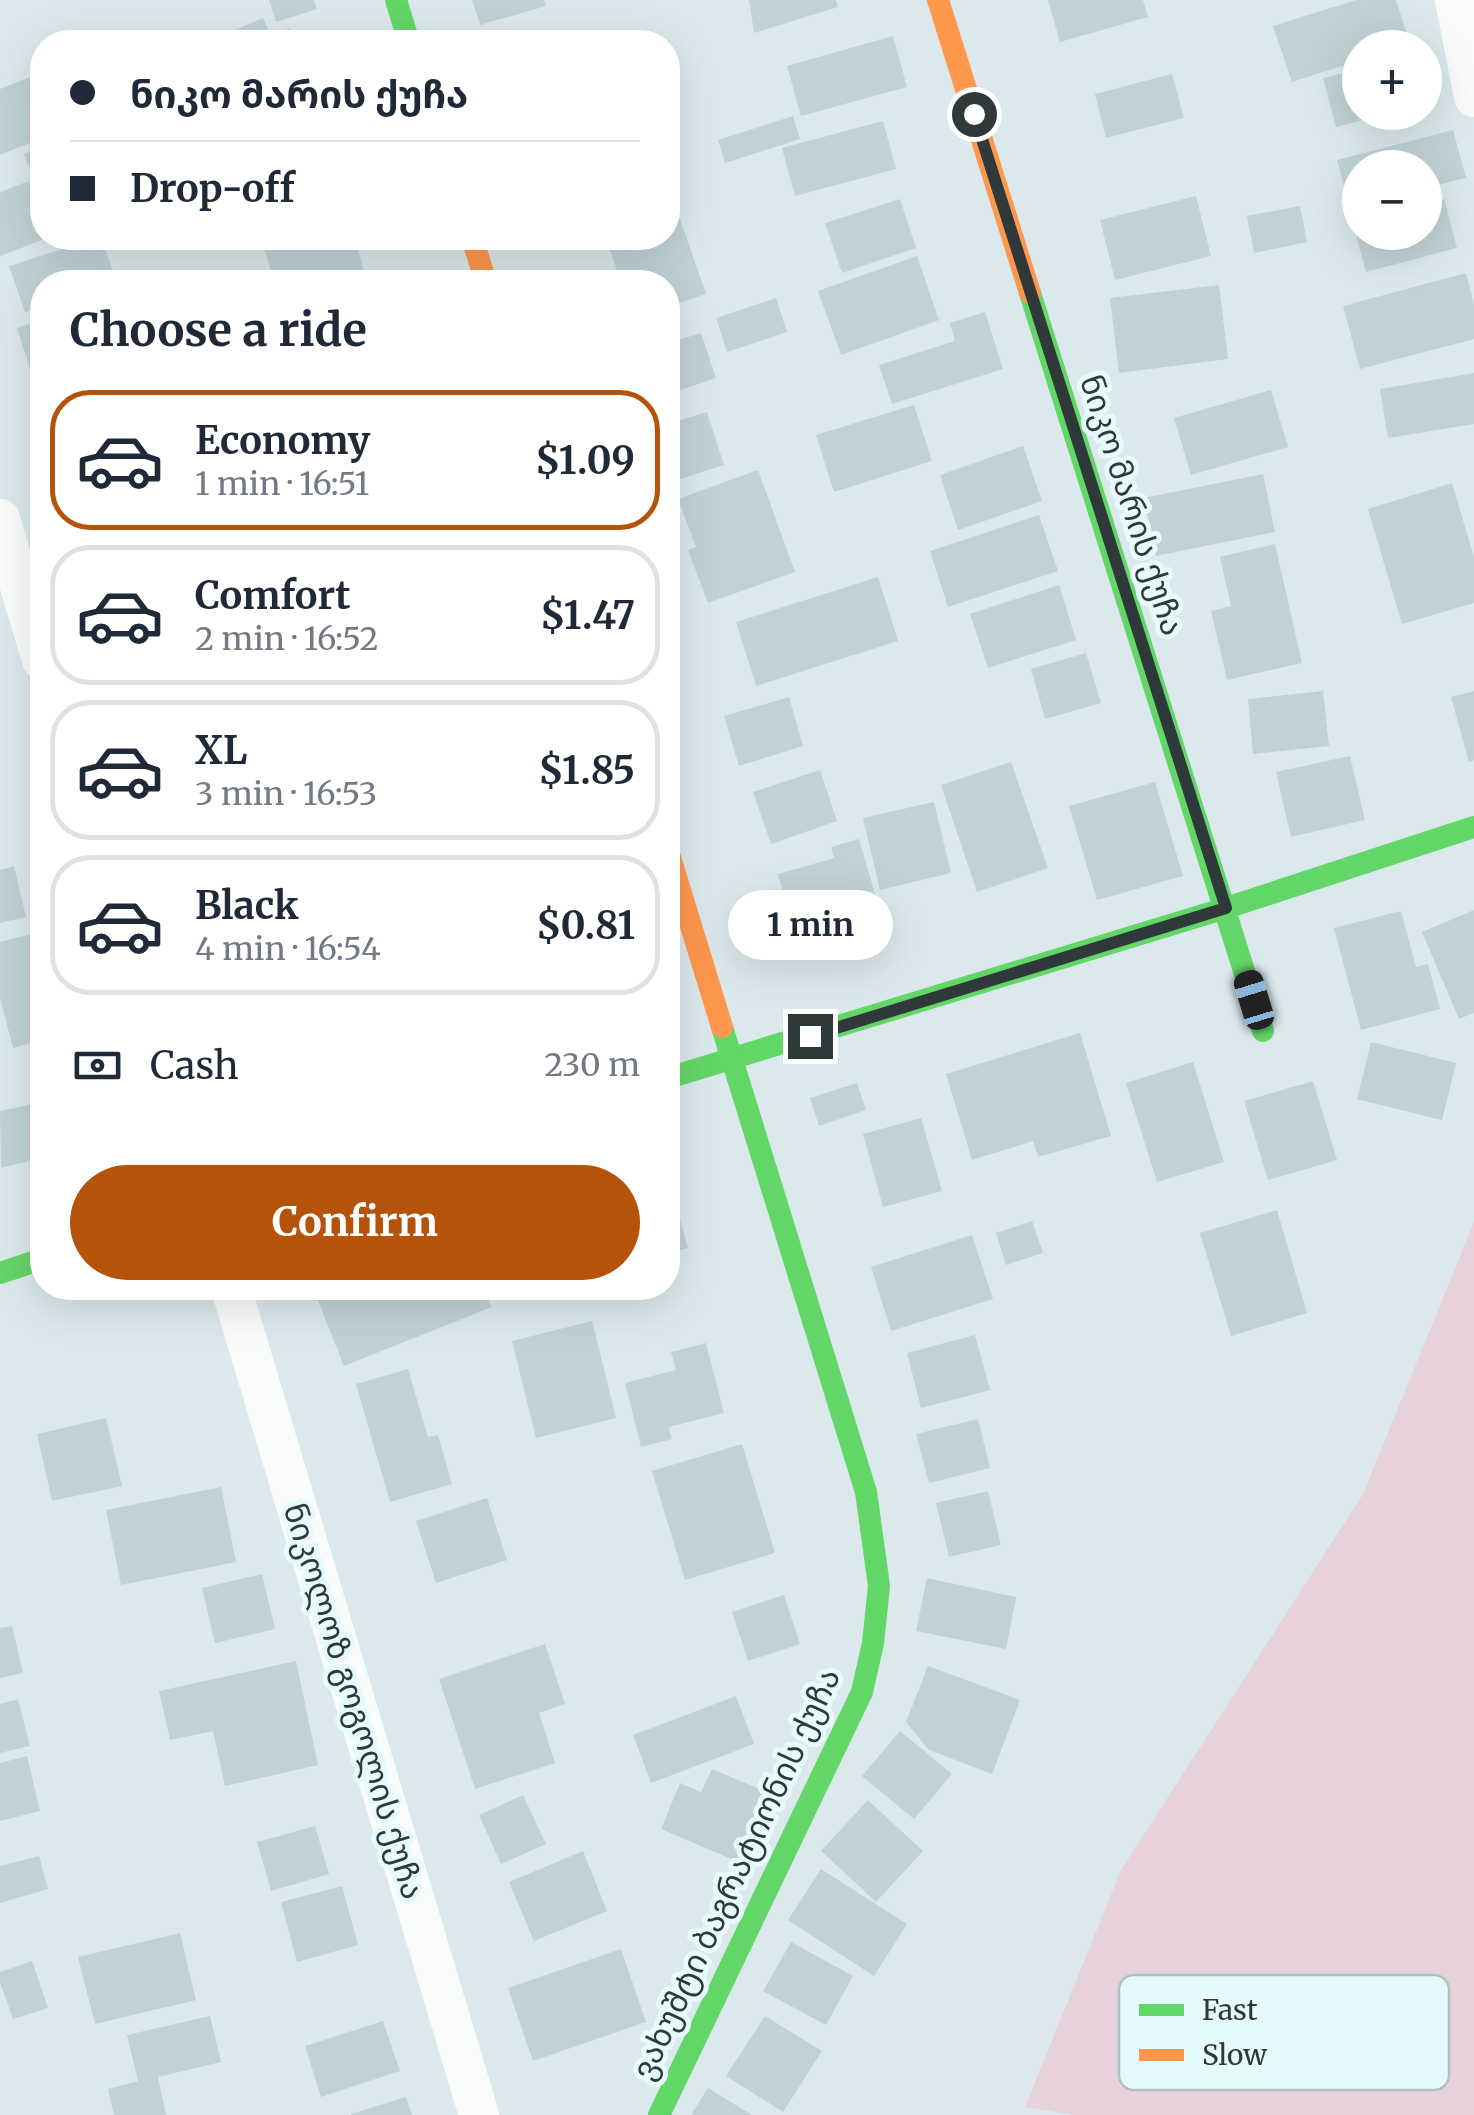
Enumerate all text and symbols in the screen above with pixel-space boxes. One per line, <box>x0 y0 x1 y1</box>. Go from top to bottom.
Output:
map controls <box>1342 30 1442 250</box>
button: + <box>1342 30 1442 130</box>
text: ნიკო მარის ქუჩა <box>130 71 468 118</box>
route start <box>952 92 997 137</box>
button: − <box>1342 150 1442 250</box>
text: Drop-off <box>130 165 295 212</box>
text: Choose a ride <box>70 302 367 358</box>
street label: ნიკო მარის ქუჩა <box>1071 370 1193 640</box>
icon: car <box>75 415 165 505</box>
text: Economy <box>195 417 370 464</box>
text: $1.09 <box>535 437 635 484</box>
text: 1 min · 16:51 <box>195 464 369 504</box>
icon: car <box>75 570 165 660</box>
text: Comfort <box>195 572 351 619</box>
text: $1.47 <box>540 592 635 639</box>
text: 2 min · 16:52 <box>195 619 379 659</box>
icon: car <box>75 725 165 815</box>
text: XL <box>195 727 247 774</box>
text: $1.85 <box>538 747 635 794</box>
text: 3 min · 16:53 <box>195 774 377 814</box>
icon: car <box>75 880 165 970</box>
text: Black <box>195 882 299 929</box>
callout: 1 min <box>728 891 892 961</box>
text: $0.81 <box>536 902 635 949</box>
text: 1 min <box>767 905 854 945</box>
text: 4 min · 16:54 <box>195 929 381 969</box>
car <box>1231 967 1277 1033</box>
route end <box>788 1014 833 1059</box>
icon: cash <box>70 1038 125 1093</box>
text: Cash <box>150 1042 239 1089</box>
text: 230 m <box>544 1045 640 1085</box>
button: Confirm <box>70 1165 640 1280</box>
street label: ნიკოლოზ გოგოლის ქუჩა <box>275 1498 433 1904</box>
street label: ვახუშტი ბაგრატიონის ქუჩა <box>623 1662 849 2086</box>
legend <box>1119 1975 1449 2090</box>
text: Fast <box>1202 1992 1258 2028</box>
text: Slow <box>1202 2037 1267 2073</box>

